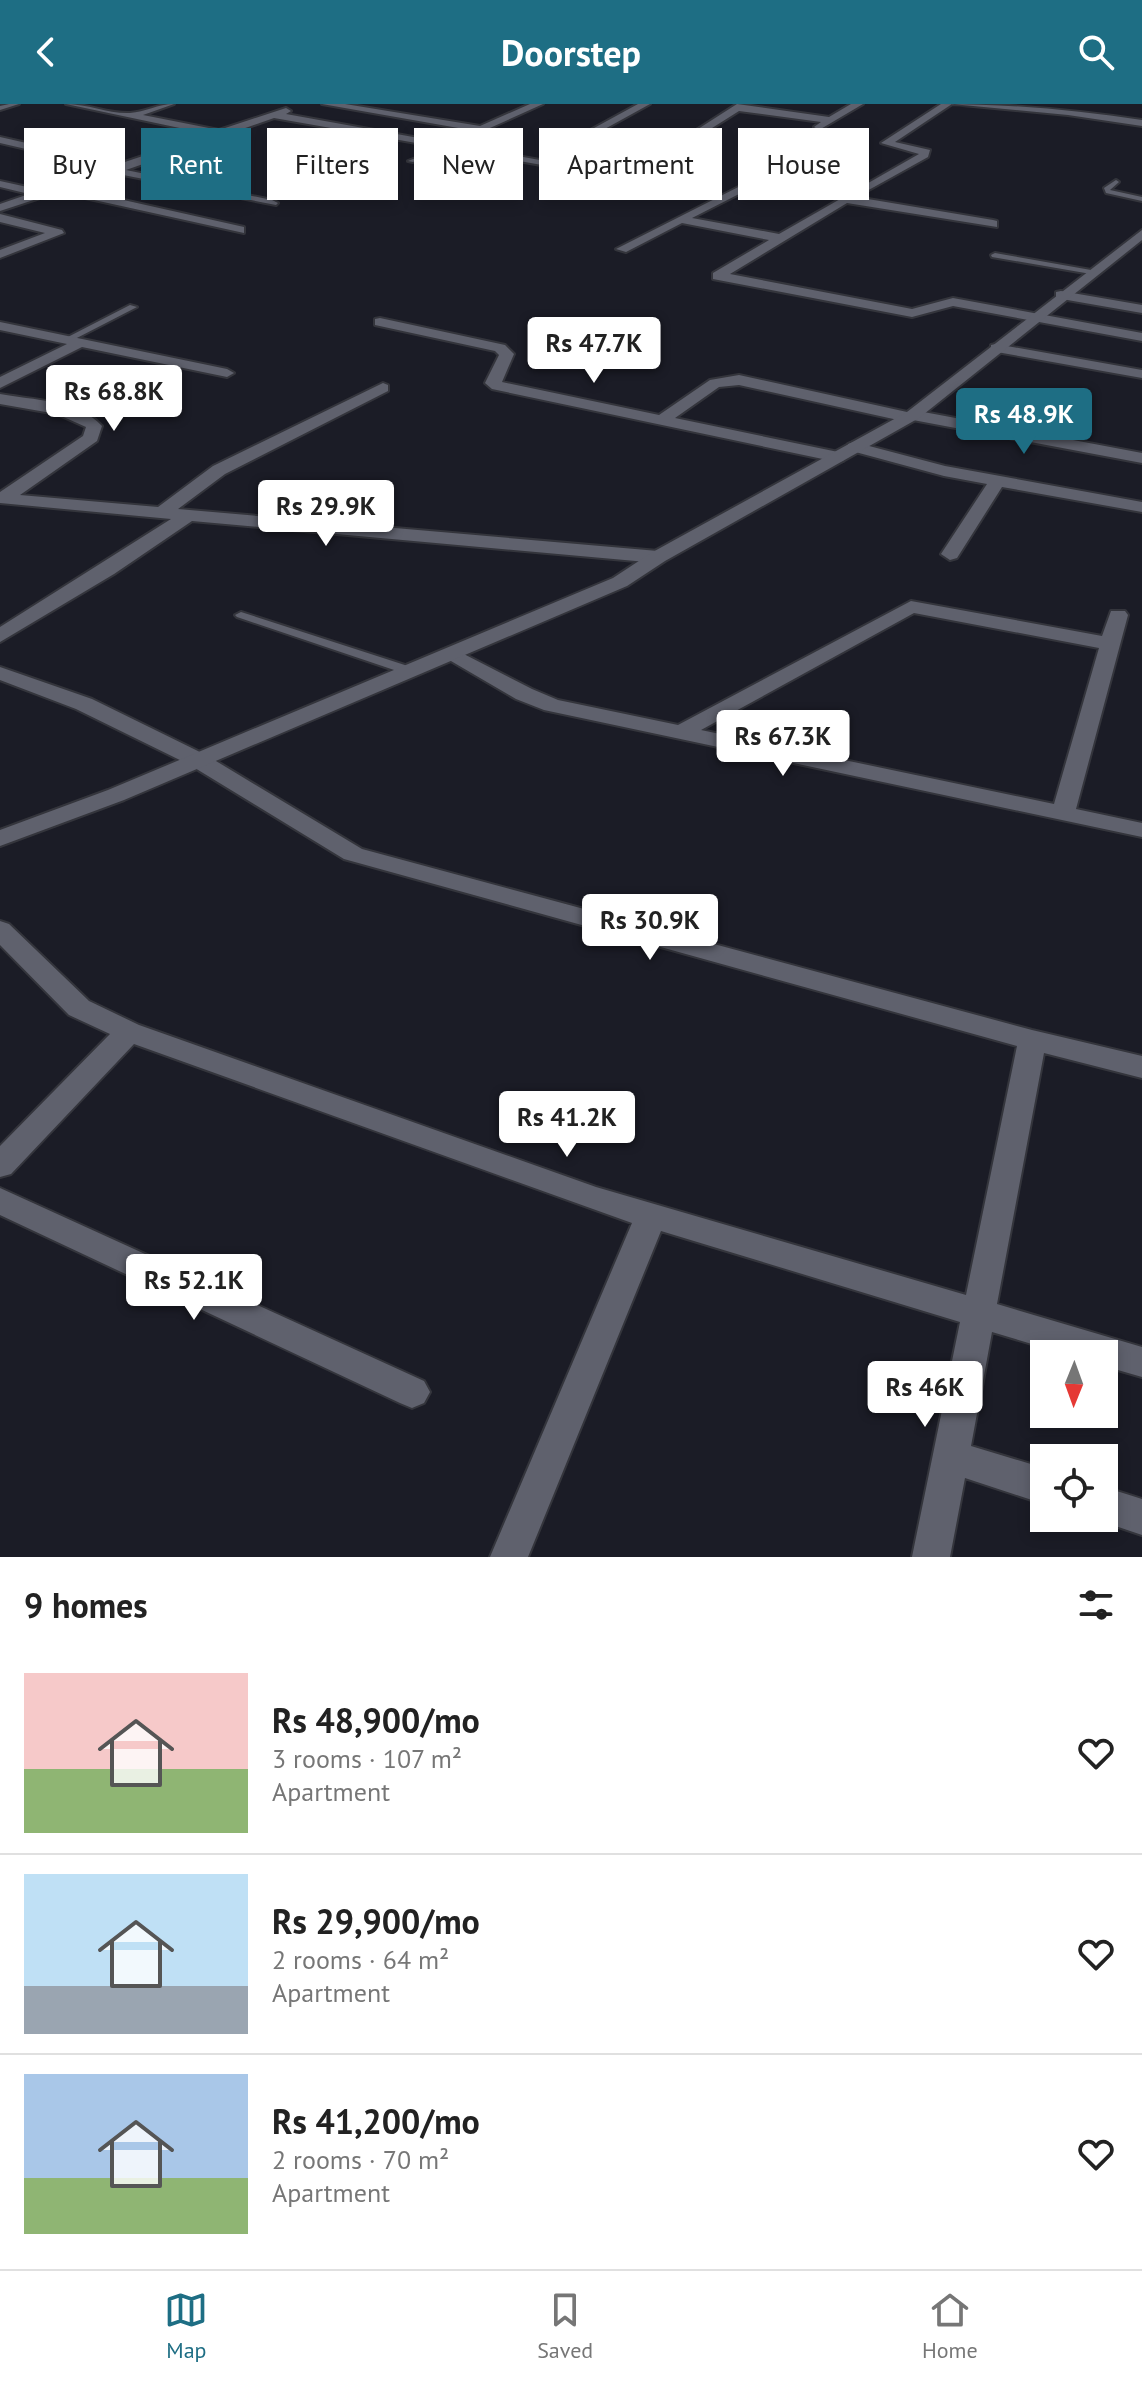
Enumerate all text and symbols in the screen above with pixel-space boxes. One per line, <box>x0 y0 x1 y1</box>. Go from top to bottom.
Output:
text: Doorstep <box>501 29 641 76</box>
icon: back <box>24 30 68 74</box>
icon: search <box>1074 30 1118 74</box>
chip: Buy <box>24 128 125 200</box>
chip: Rent <box>141 128 251 200</box>
chip: Filters <box>267 128 398 200</box>
chip: New <box>414 128 523 200</box>
chip: Apartment <box>539 128 722 200</box>
chip: House <box>738 128 869 200</box>
pin: Rs 47.7K <box>511 317 677 385</box>
text: Rs 47.7K <box>546 326 642 359</box>
pin: Rs 68.8K <box>31 365 197 433</box>
text: Rs 68.8K <box>64 374 164 407</box>
pin: Rs 48.9K <box>941 388 1107 456</box>
text: Rs 48.9K <box>974 397 1074 430</box>
pin: Rs 29.9K <box>243 480 409 548</box>
text: Rs 29.9K <box>276 489 376 522</box>
pin: Rs 67.3K <box>700 710 866 778</box>
text: Rs 67.3K <box>735 719 831 752</box>
pin: Rs 30.9K <box>567 894 733 962</box>
text: Rs 30.9K <box>600 903 700 936</box>
pin: Rs 41.2K <box>484 1091 650 1159</box>
text: Rs 41.2K <box>517 1100 617 1133</box>
pin: Rs 52.1K <box>111 1254 277 1322</box>
text: Rs 52.1K <box>144 1263 244 1296</box>
north arrow <box>1030 1340 1118 1428</box>
map controls <box>1030 1340 1118 1532</box>
pin: Rs 46K <box>860 1361 990 1429</box>
text: Rs 46K <box>886 1370 964 1403</box>
button: locate <box>1030 1444 1118 1532</box>
text: 9 homes <box>24 1583 148 1627</box>
icon: filters <box>1074 1583 1118 1627</box>
text: Rs 48,900/mo <box>272 1698 480 1742</box>
icon: home <box>88 1705 184 1801</box>
icon: heart <box>1074 1731 1118 1775</box>
text: 3 rooms · 107 m² <box>272 1742 462 1775</box>
text: Apartment <box>272 1775 390 1808</box>
text: Rs 29,900/mo <box>272 1899 480 1943</box>
icon: home <box>88 1906 184 2002</box>
icon: heart <box>1074 1932 1118 1976</box>
text: 2 rooms · 64 m² <box>272 1943 449 1976</box>
text: Apartment <box>272 1976 390 2009</box>
text: Rs 41,200/mo <box>272 2099 480 2143</box>
icon: home <box>88 2106 184 2202</box>
icon: heart <box>1074 2132 1118 2176</box>
text: 2 rooms · 70 m² <box>272 2143 449 2176</box>
text: Apartment <box>272 2176 390 2209</box>
tab: Map <box>164 2288 208 2364</box>
tab: Saved <box>537 2288 593 2364</box>
tab: Home <box>922 2288 978 2364</box>

